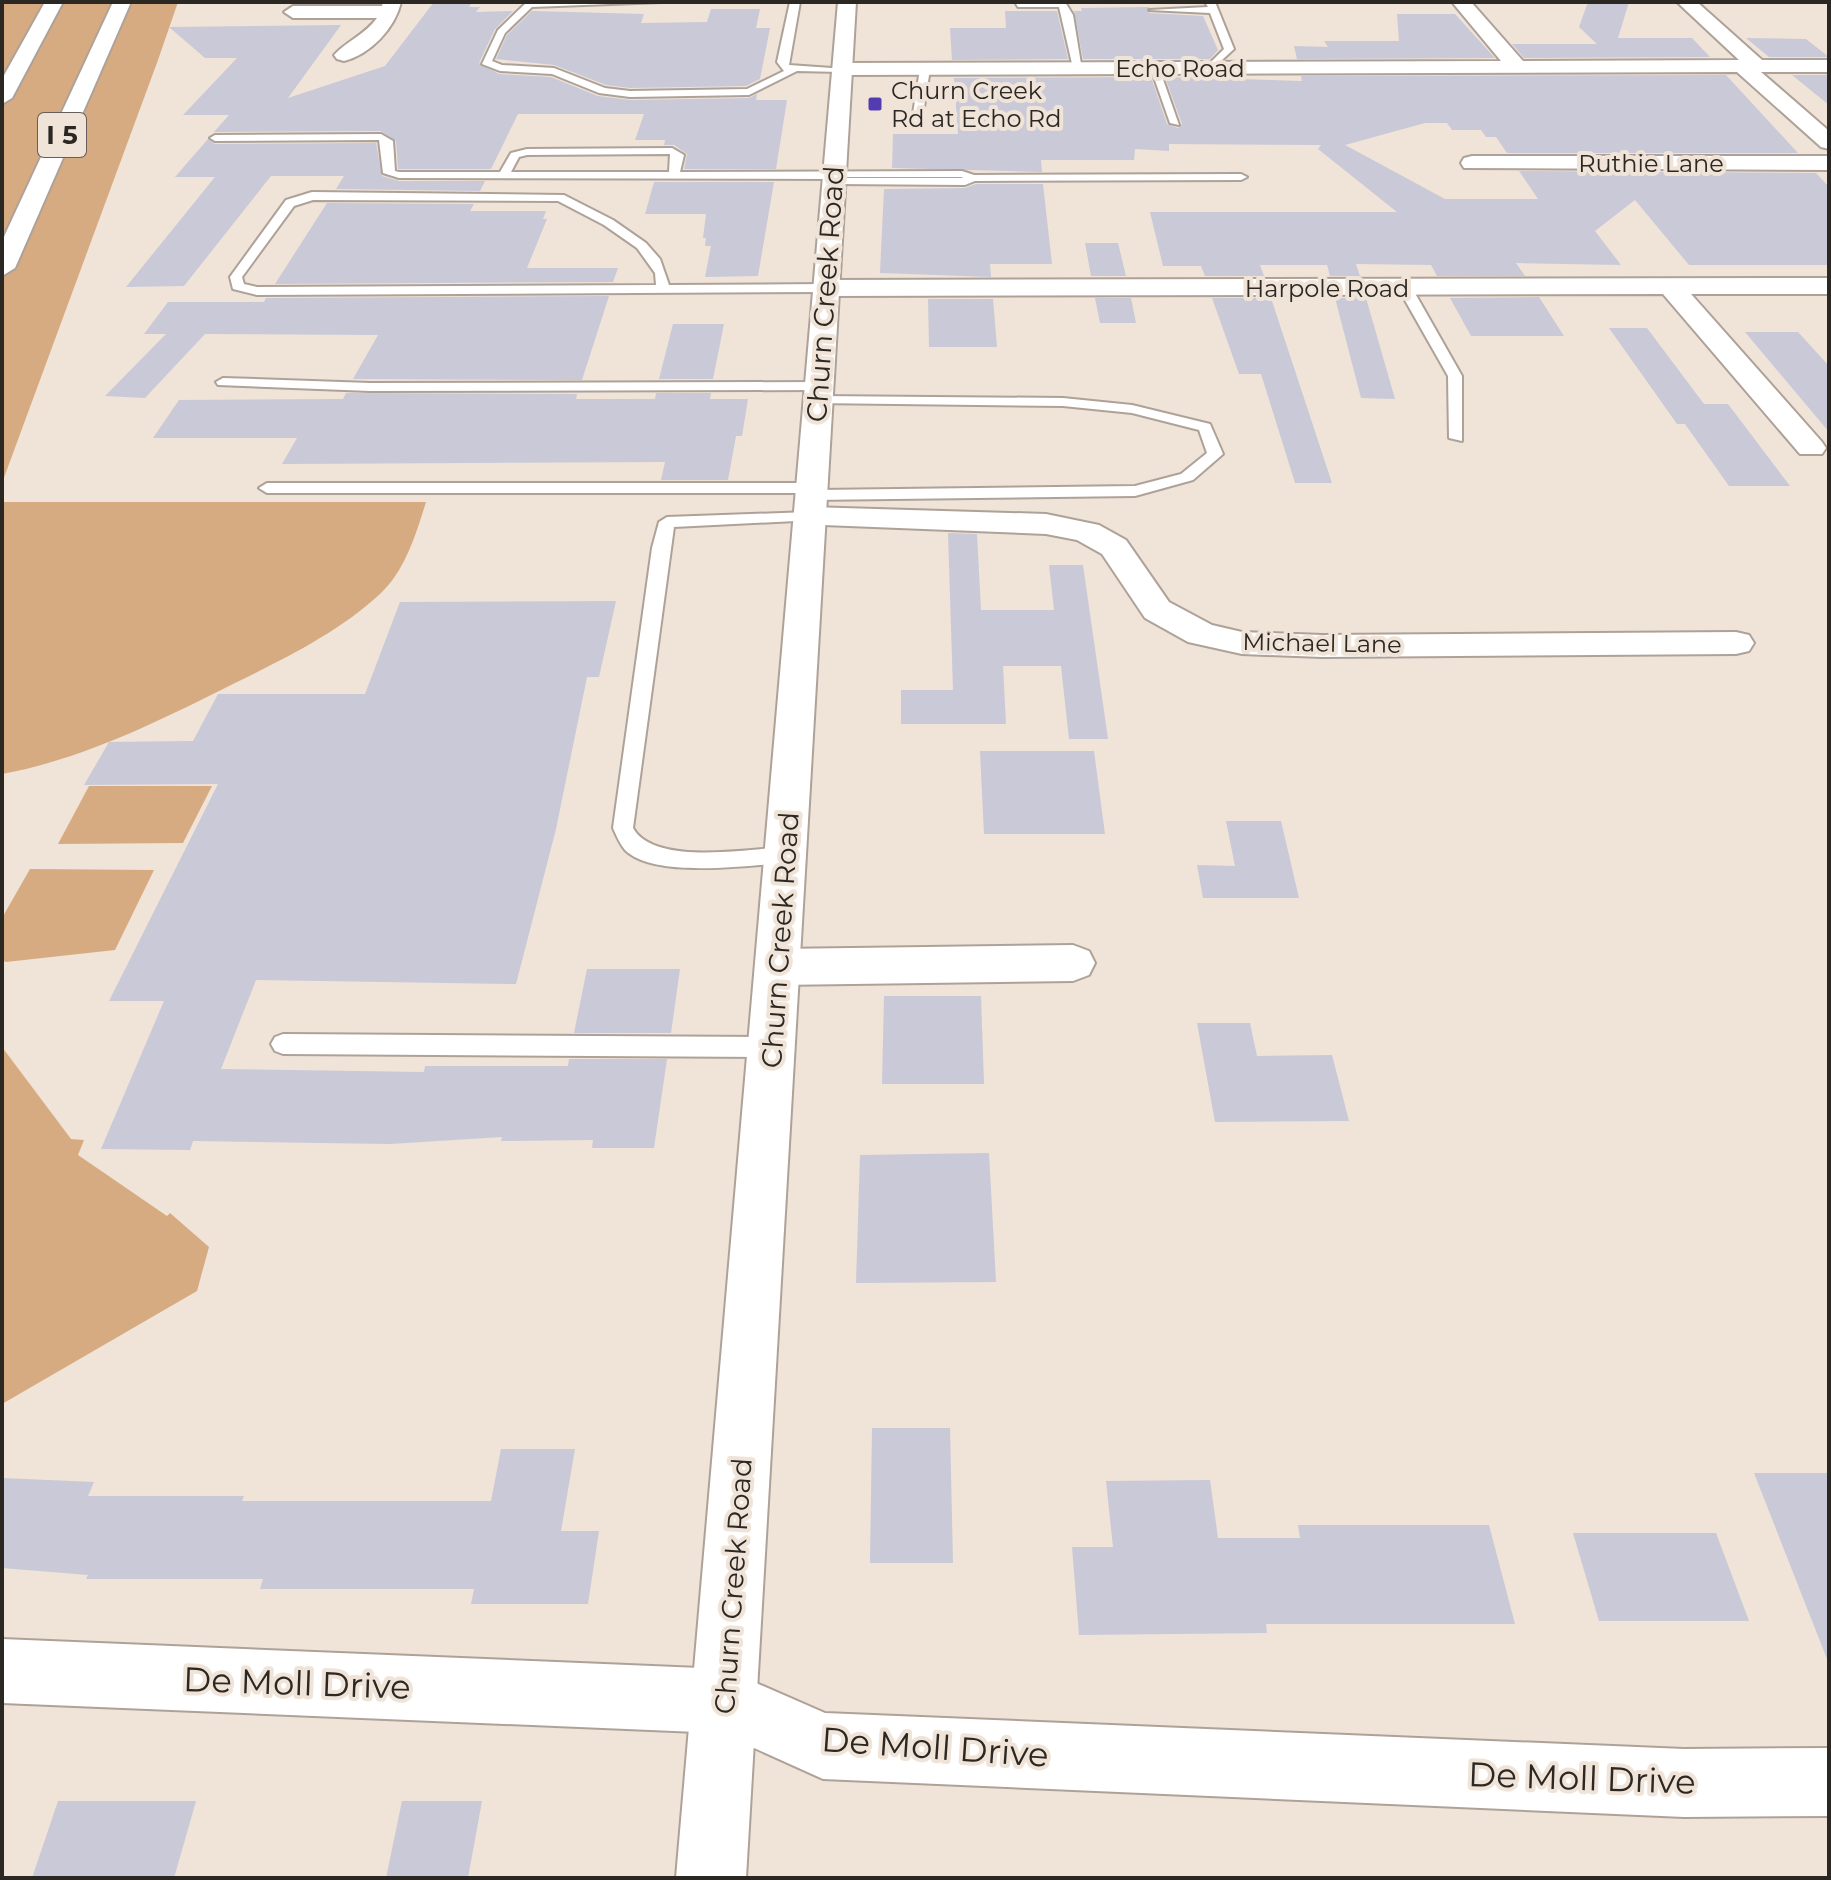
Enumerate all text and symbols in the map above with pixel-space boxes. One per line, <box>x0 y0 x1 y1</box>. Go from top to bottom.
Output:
street label: Echo Road <box>1115 54 1245 83</box>
place label: Churn Creek Rd at Echo Rd <box>891 76 1061 133</box>
marker: Churn Creek Rd at Echo Rd <box>866 95 884 113</box>
road number: I 5 <box>38 113 86 157</box>
street label: Ruthie Lane <box>1578 149 1724 178</box>
street label: Churn Creek Road <box>799 165 851 423</box>
street label: Harpole Road <box>1245 274 1409 303</box>
street label: Michael Lane <box>1242 627 1402 659</box>
street label: Churn Creek Road <box>754 811 806 1069</box>
street label: Churn Creek Road <box>707 1457 759 1715</box>
street label: De Moll Drive <box>183 1658 411 1708</box>
street label: De Moll Drive <box>820 1718 1050 1776</box>
street label: De Moll Drive <box>1468 1753 1696 1803</box>

